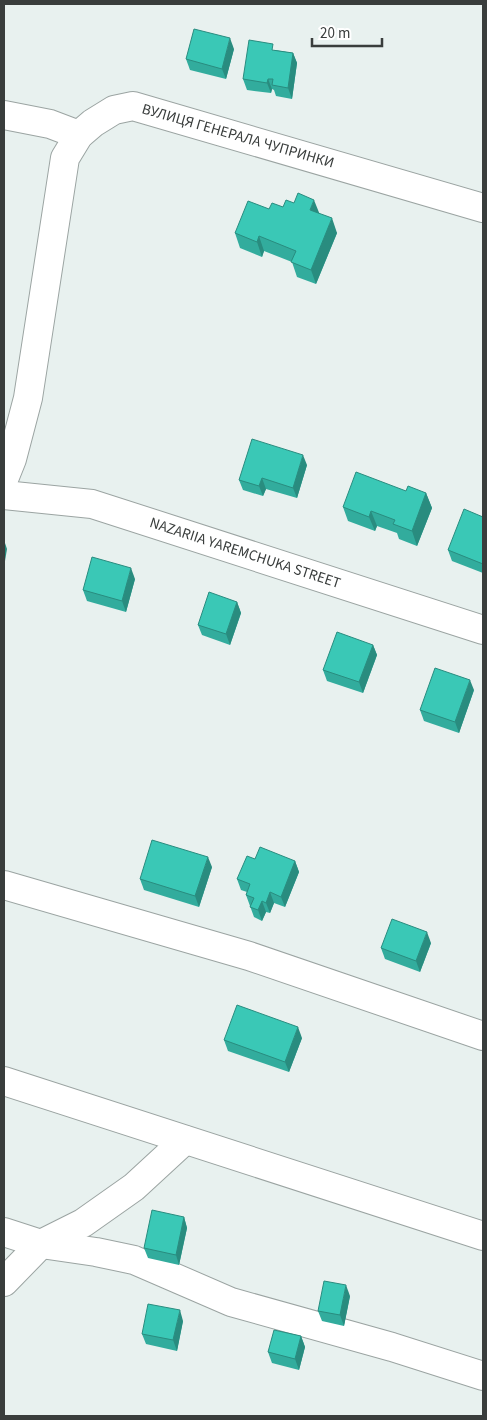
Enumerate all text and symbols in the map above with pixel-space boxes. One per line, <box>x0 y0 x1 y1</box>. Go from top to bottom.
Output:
scale bar <box>312 15 382 47</box>
text: 20 m <box>320 23 350 44</box>
street label: ВУЛИЦЯ ГЕНЕРАЛА ЧУПРИНКИ <box>139 98 337 174</box>
street label: NAZARIIA YAREMCHUKA STREET <box>147 512 343 594</box>

